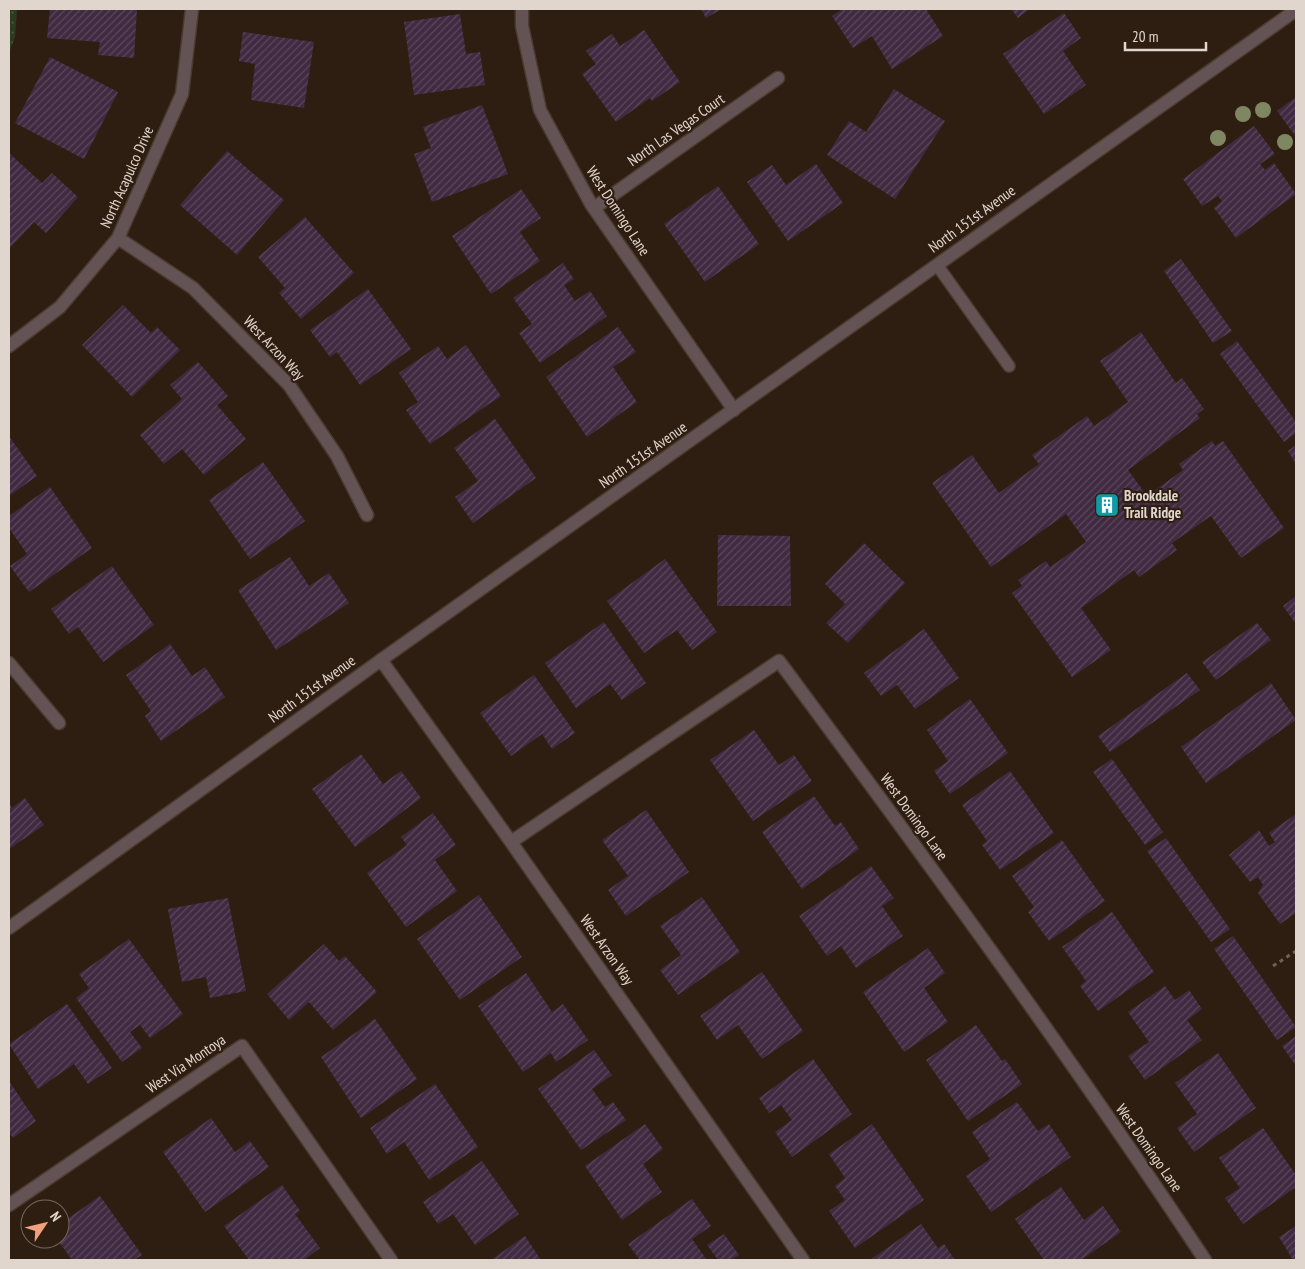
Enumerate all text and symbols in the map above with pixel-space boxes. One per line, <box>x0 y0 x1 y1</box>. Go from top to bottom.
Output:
scale bar <box>1125 20 1206 52</box>
text: 20 m <box>1132 27 1158 46</box>
street label: North Las Vegas Court <box>624 89 728 170</box>
street label: North Acapulco Drive <box>96 123 157 231</box>
street label: West Domingo Lane <box>582 162 654 259</box>
street label: North 151st Avenue <box>924 181 1019 257</box>
street label: West Arzon Way <box>240 311 309 384</box>
street label: North 151st Avenue <box>595 417 690 492</box>
place label: Brookdale Trail Ridge <box>1124 486 1181 522</box>
building icon: Brookdale Trail Ridge <box>1094 492 1120 518</box>
street label: North 151st Avenue <box>264 651 359 727</box>
street label: West Domingo Lane <box>876 769 952 864</box>
street label: West Arzon Way <box>576 911 639 989</box>
street label: West Via Montoya <box>142 1030 229 1097</box>
street label: West Domingo Lane <box>1112 1100 1187 1195</box>
north arrow <box>20 1199 70 1249</box>
text: N <box>46 1208 65 1225</box>

